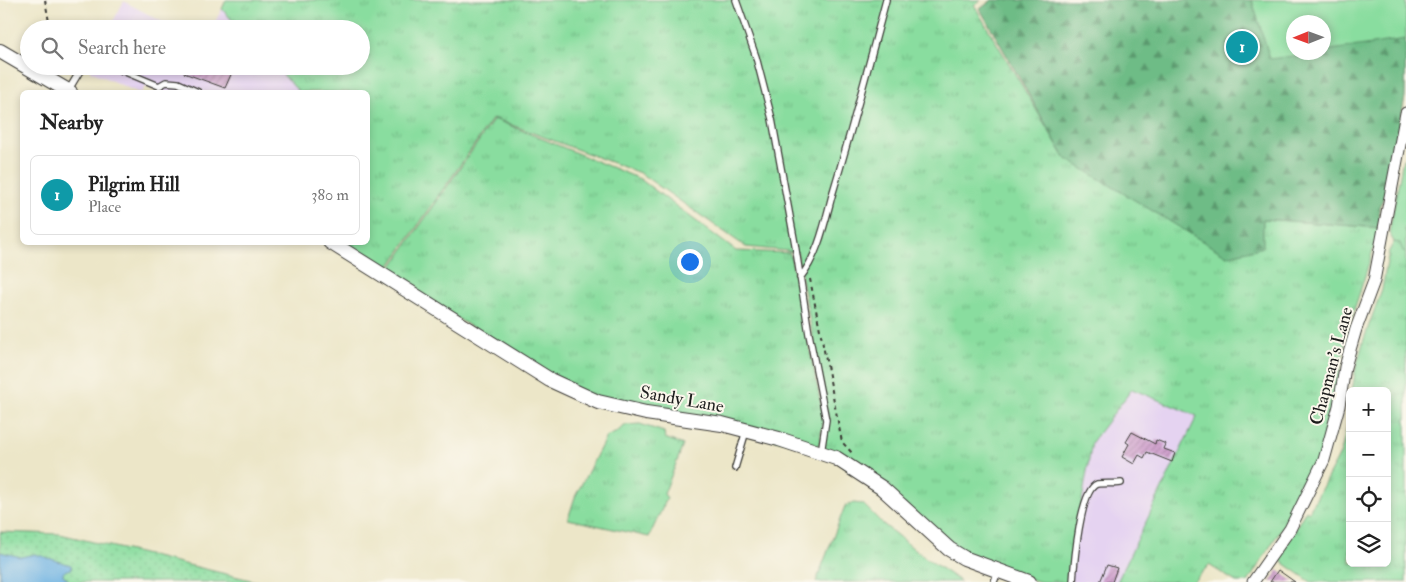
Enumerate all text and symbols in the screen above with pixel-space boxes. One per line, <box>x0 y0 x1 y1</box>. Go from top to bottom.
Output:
north arrow <box>1286 15 1331 60</box>
search box <box>20 20 370 75</box>
pin: 1 <box>1226 28 1258 66</box>
icon: search <box>38 34 66 62</box>
text: Search here <box>78 36 166 60</box>
text: Nearby <box>40 109 103 136</box>
text: Pilgrim Hill <box>88 173 180 197</box>
text: 1 <box>54 185 60 205</box>
text: 380 m <box>311 185 349 205</box>
text: Place <box>88 197 121 217</box>
your location <box>677 249 703 275</box>
street label: Chapman's Lane <box>1305 304 1358 428</box>
street label: Sandy Lane <box>638 381 726 418</box>
map controls <box>1346 387 1391 567</box>
button: + <box>1346 387 1391 432</box>
button: − <box>1346 432 1391 477</box>
button: locate <box>1346 477 1391 522</box>
button: layers <box>1346 522 1391 567</box>

